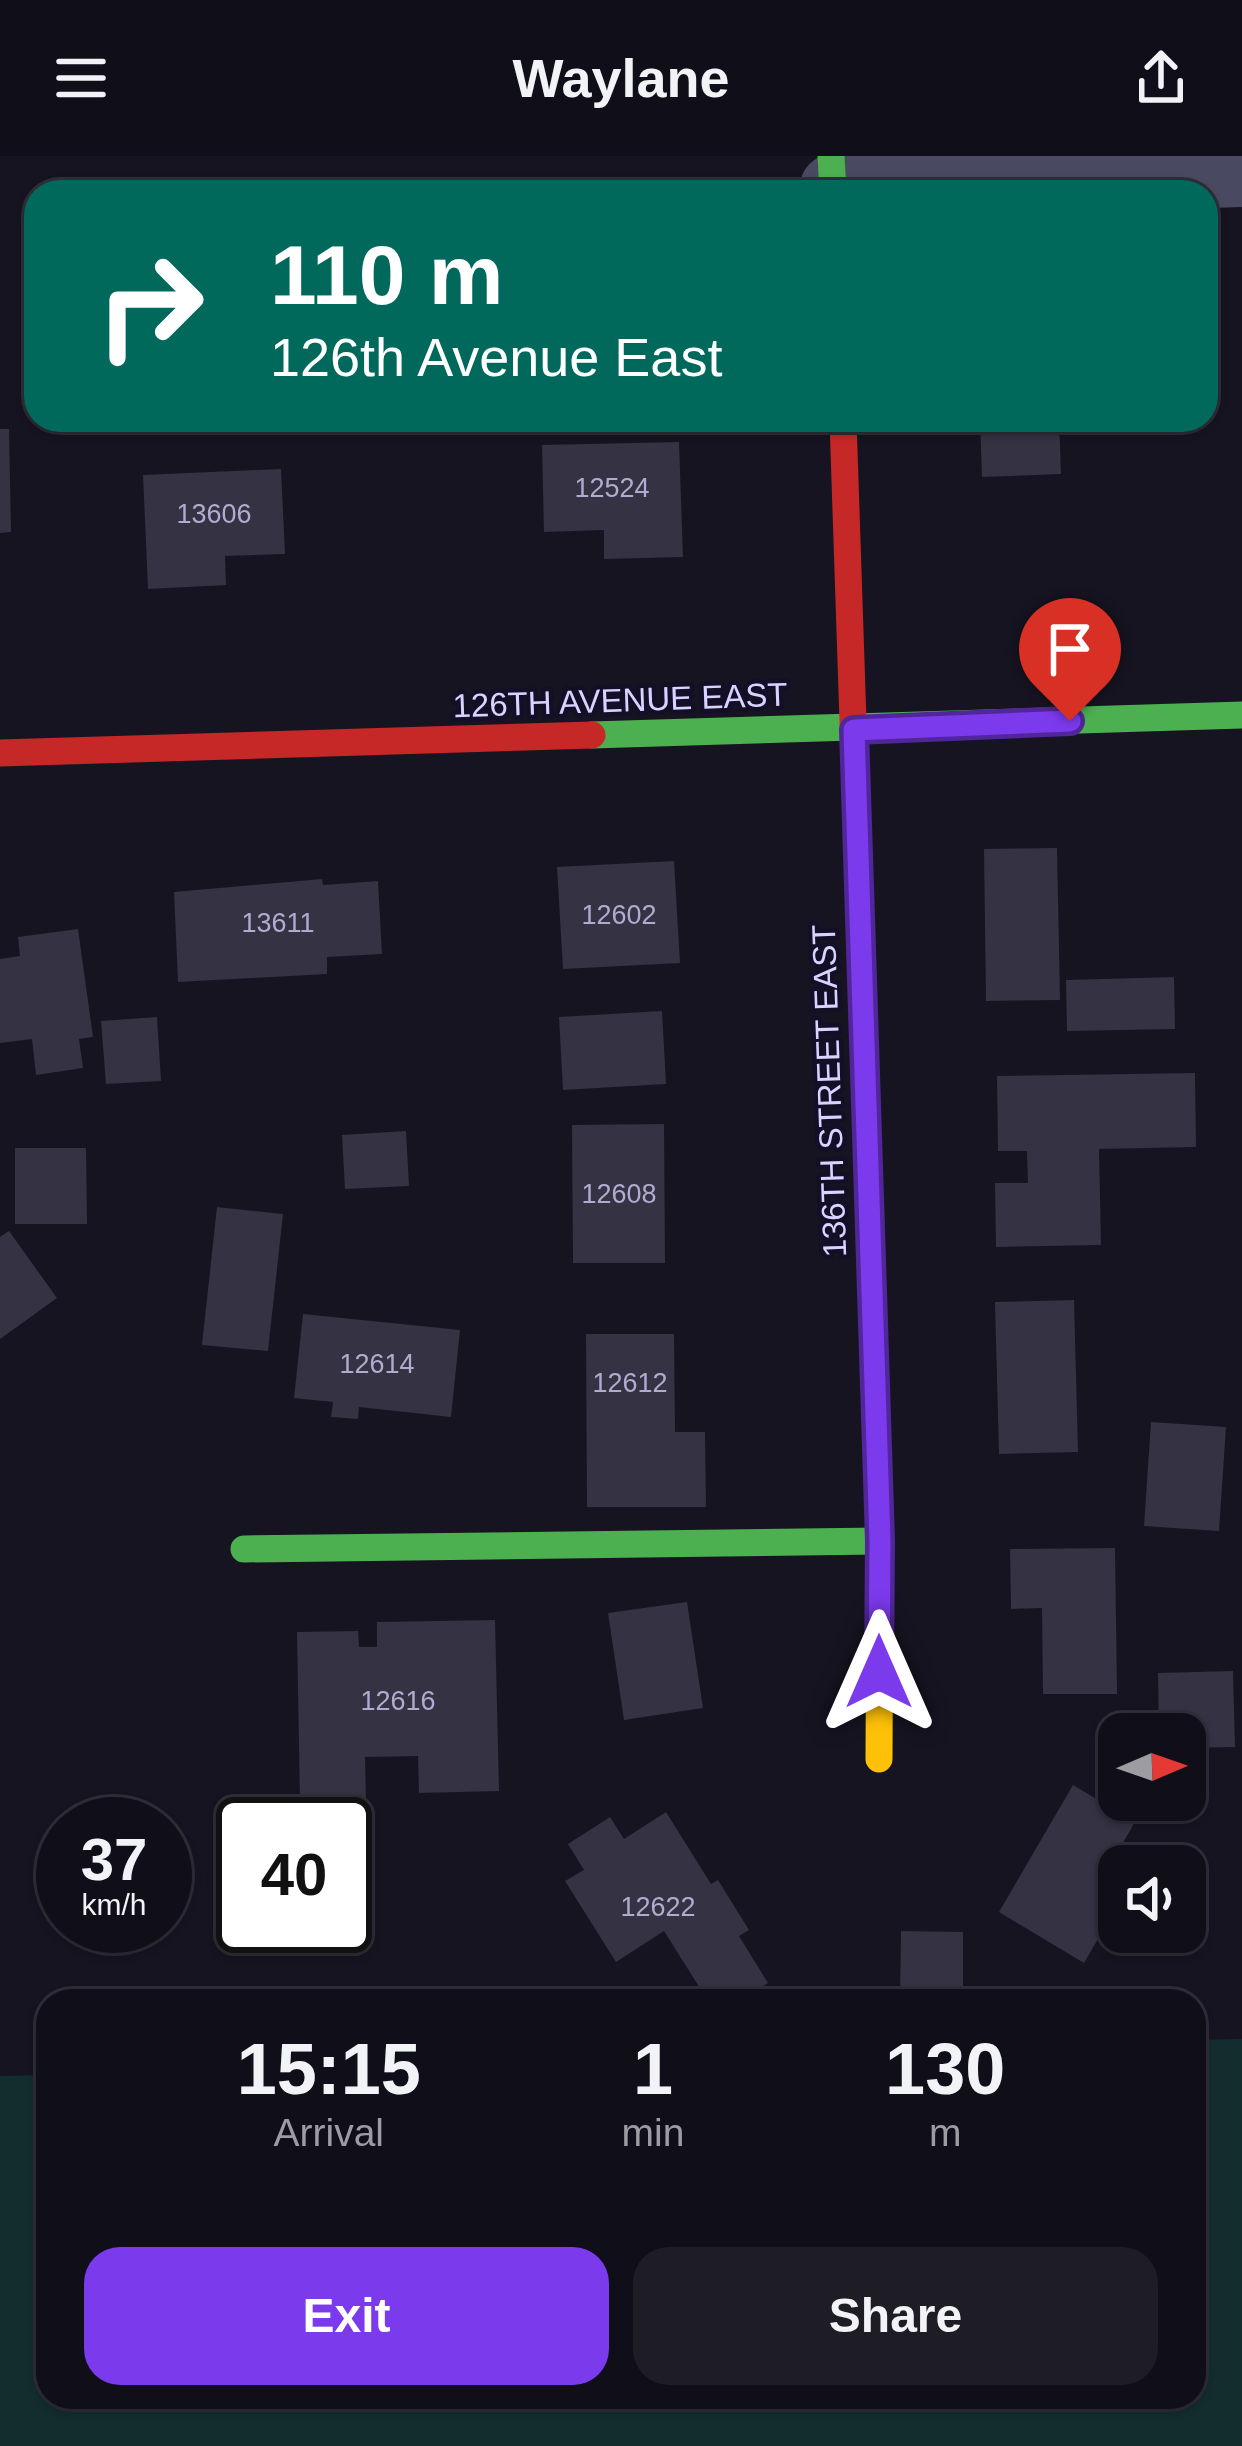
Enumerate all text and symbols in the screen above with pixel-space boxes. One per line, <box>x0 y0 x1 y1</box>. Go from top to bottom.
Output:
icon: menu <box>48 45 114 111</box>
icon: share <box>1128 45 1194 111</box>
text: Waylane <box>512 48 730 108</box>
icon: right <box>72 228 228 384</box>
text: 110 m <box>270 228 504 322</box>
text: 126th Avenue East <box>270 327 722 387</box>
house number: 12524 <box>574 473 650 503</box>
house number: 13606 <box>176 499 252 529</box>
pin <box>1019 598 1121 721</box>
icon: arrive <box>1037 616 1103 682</box>
street label: 126TH AVENUE EAST <box>452 676 788 724</box>
house number: 12602 <box>581 900 657 930</box>
house number: 13611 <box>241 908 315 938</box>
street label: 136TH STREET EAST <box>805 924 853 1258</box>
house number: 12608 <box>581 1179 657 1209</box>
house number: 12614 <box>339 1349 415 1379</box>
house number: 12612 <box>592 1368 668 1398</box>
position arrow <box>816 1609 942 1735</box>
house number: 12616 <box>360 1686 436 1716</box>
north arrow <box>1098 1713 1206 1821</box>
map controls <box>1098 1713 1206 1953</box>
speed limit sign: 40 <box>216 1797 372 1953</box>
text: 37 <box>81 1826 147 1893</box>
button: sound <box>1098 1845 1206 1953</box>
text: km/h <box>81 1888 147 1921</box>
house number: 12622 <box>620 1892 696 1922</box>
text: 15:15 <box>237 2029 421 2109</box>
text: 1 <box>633 2029 673 2109</box>
text: 130 <box>885 2029 1005 2109</box>
text: Arrival <box>274 2111 384 2154</box>
text: min <box>622 2111 684 2154</box>
text: m <box>929 2111 961 2154</box>
button: Exit <box>84 2247 609 2385</box>
button: Share <box>633 2247 1158 2385</box>

